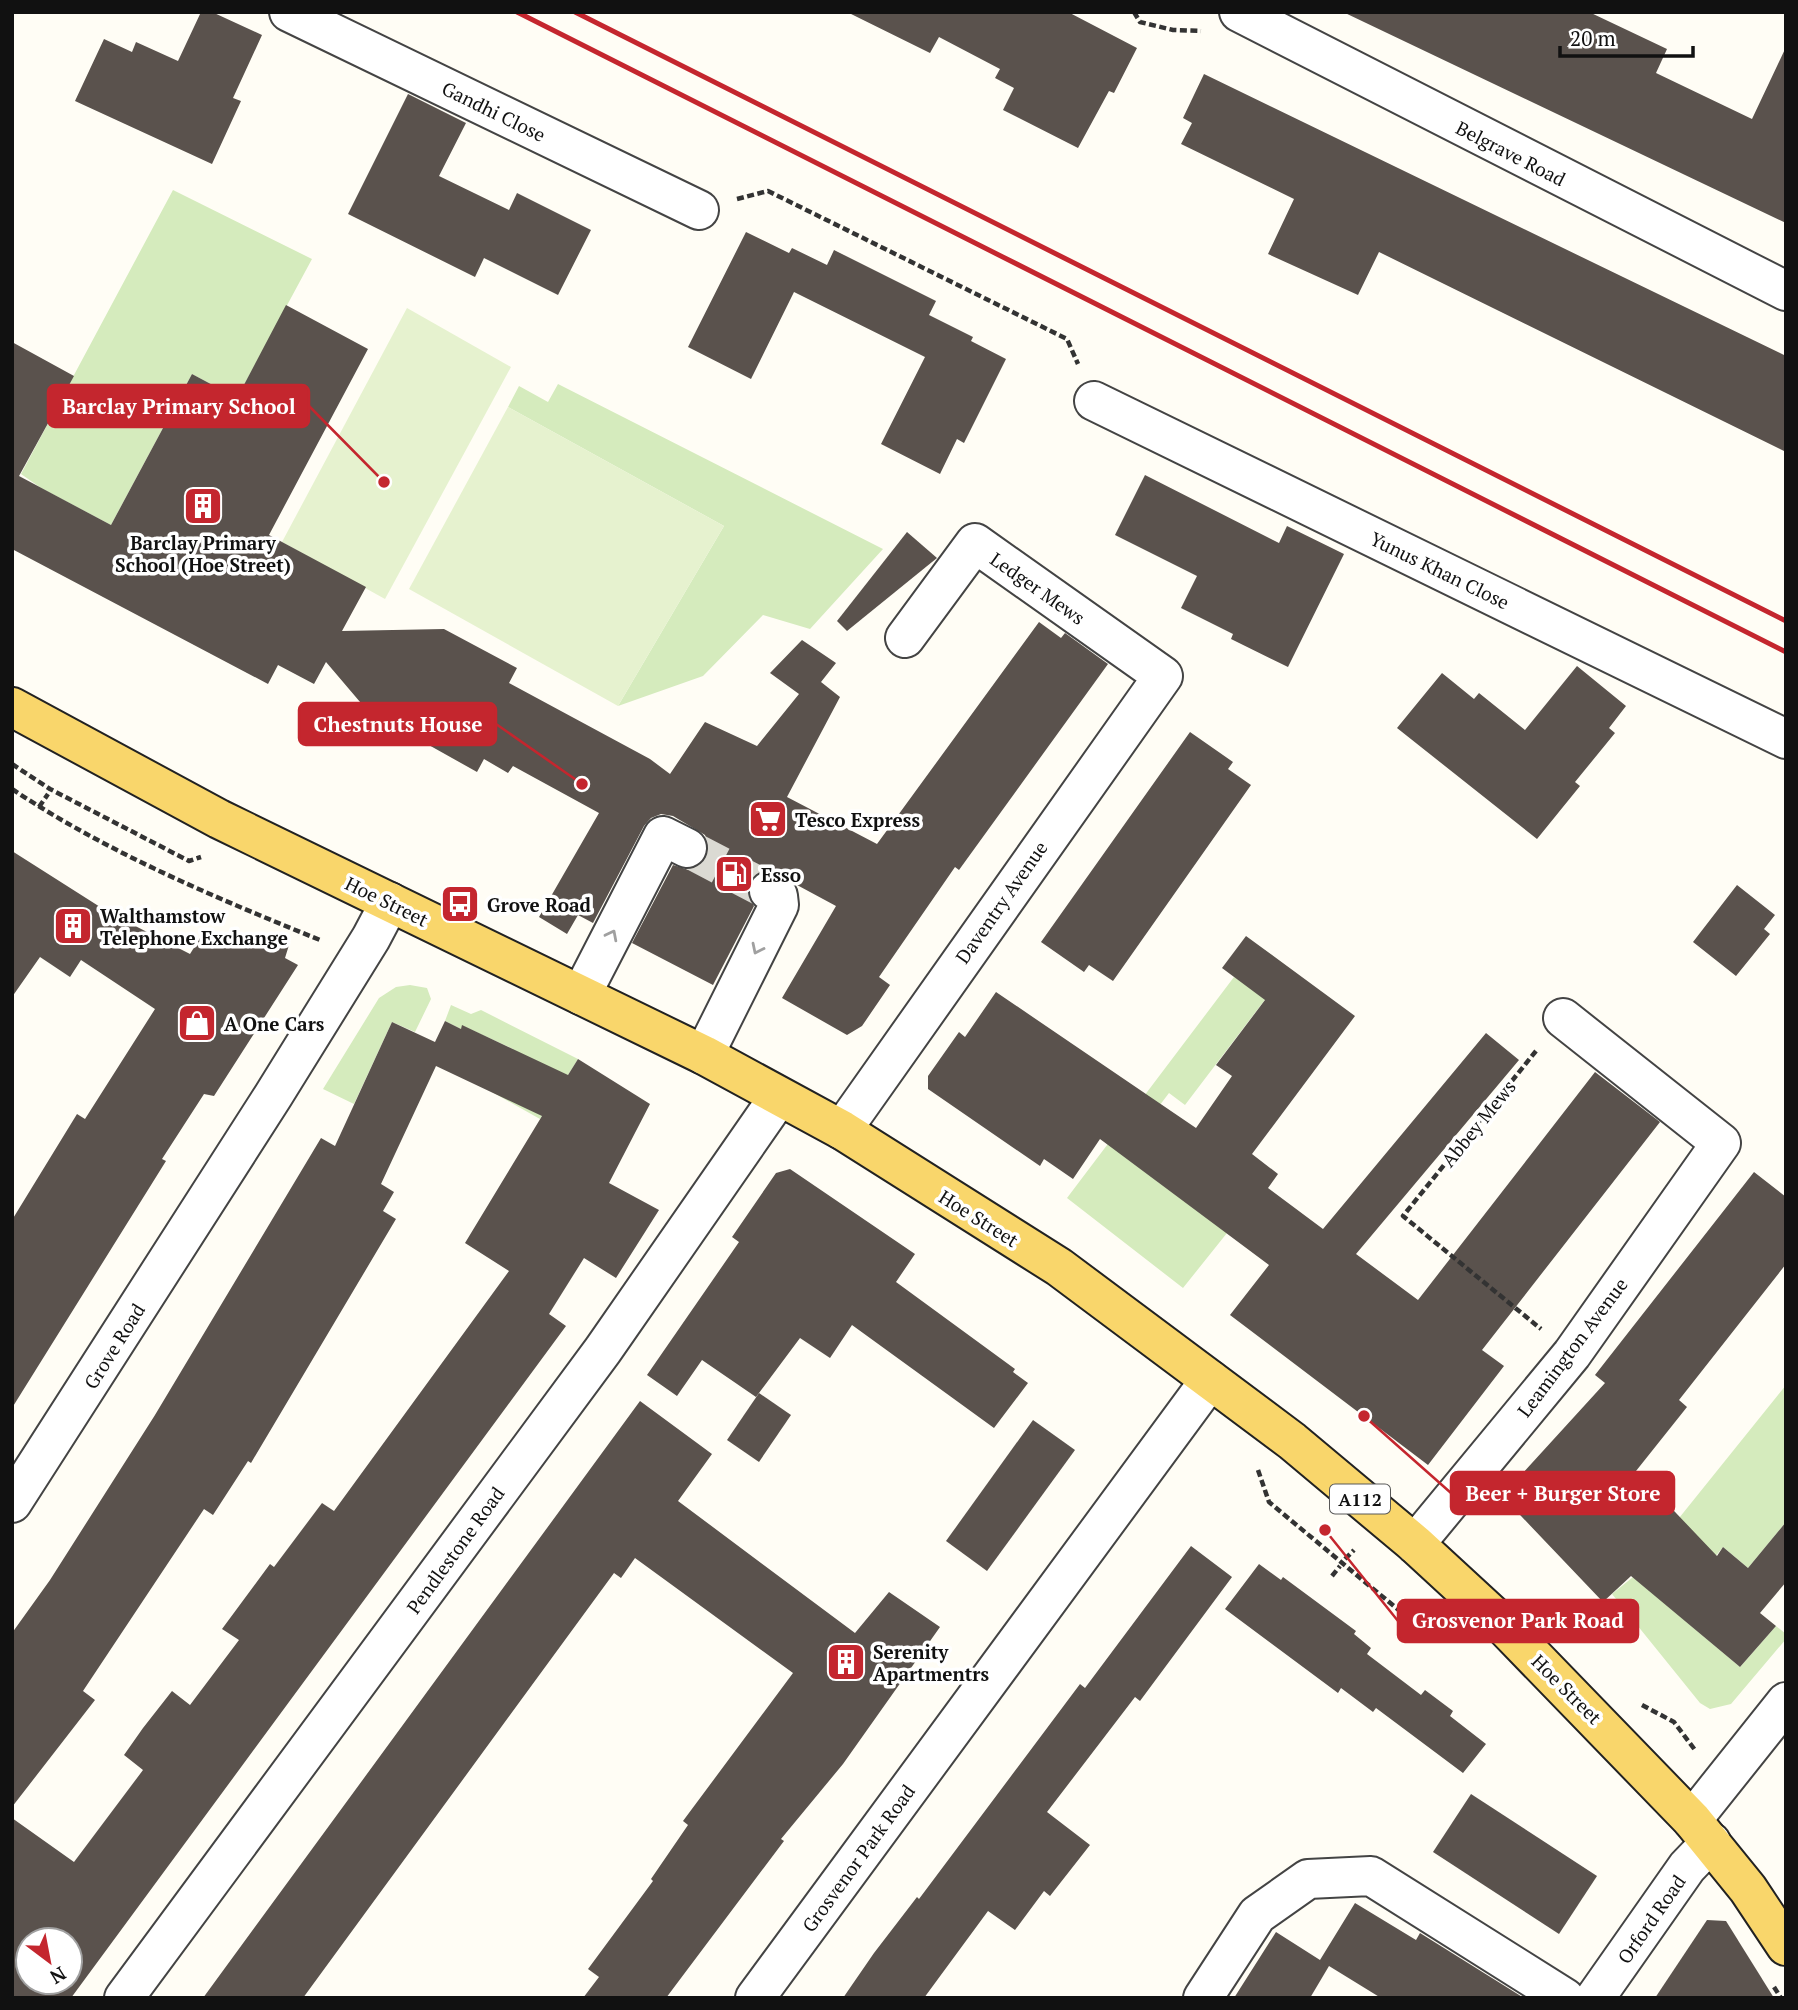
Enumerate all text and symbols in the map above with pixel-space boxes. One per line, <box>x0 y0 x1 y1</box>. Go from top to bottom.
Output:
scale bar <box>1560 14 1693 58</box>
text: 20 m <box>1570 24 1616 52</box>
street label: Gandhi Close <box>438 75 550 147</box>
street label: Belgrave Road <box>1452 115 1570 192</box>
callout: Barclay Primary School <box>48 385 309 427</box>
text: Barclay Primary School <box>62 392 296 420</box>
building icon: Barclay Primary School (Hoe Street) <box>182 485 224 527</box>
street label: Yunus Khan Close <box>1366 525 1514 615</box>
place label: Barclay Primary School (Hoe Street) <box>115 530 291 577</box>
street label: Ledger Mews <box>986 546 1090 630</box>
callout: Chestnuts House <box>299 703 496 745</box>
text: Chestnuts House <box>314 710 482 738</box>
supermarket icon: Tesco Express <box>747 798 789 840</box>
place label: Tesco Express <box>795 807 920 832</box>
street label: Daventry Avenue <box>949 836 1053 968</box>
fuel station icon: Esso <box>713 853 755 895</box>
place label: Esso <box>761 862 801 887</box>
street label: Hoe Street <box>341 870 433 932</box>
bus stop icon: Grove Road <box>439 883 481 925</box>
place label: Grove Road <box>487 892 592 917</box>
place label: Walthamstow Telephone Exchange <box>100 903 288 950</box>
building icon: Walthamstow Telephone Exchange <box>52 905 94 947</box>
one-way arrow <box>604 929 618 942</box>
one-way arrow <box>752 942 766 954</box>
shop icon: A One Cars <box>176 1002 218 1044</box>
place label: A One Cars <box>224 1011 325 1036</box>
street label: Abbey Mews <box>1435 1074 1521 1172</box>
street label: Hoe Street <box>935 1184 1023 1252</box>
street label: Leamington Avenue <box>1511 1272 1633 1422</box>
street label: Grove Road <box>78 1298 150 1393</box>
callout: Beer + Burger Store <box>1451 1472 1674 1514</box>
text: Beer + Burger Store <box>1466 1479 1660 1507</box>
street label: Pendlestone Road <box>400 1481 510 1618</box>
road number: A112 <box>1330 1484 1390 1514</box>
callout: Grosvenor Park Road <box>1398 1600 1638 1642</box>
text: Grosvenor Park Road <box>1412 1606 1624 1634</box>
place label: Serenity Apartmentrs <box>873 1639 990 1686</box>
building icon: Serenity Apartmentrs <box>825 1641 867 1683</box>
street label: Hoe Street <box>1527 1649 1607 1729</box>
street label: Grosvenor Park Road <box>796 1779 920 1937</box>
street label: Orford Road <box>1611 1869 1691 1968</box>
north arrow <box>14 1926 84 1996</box>
text: N <box>45 1961 71 1991</box>

